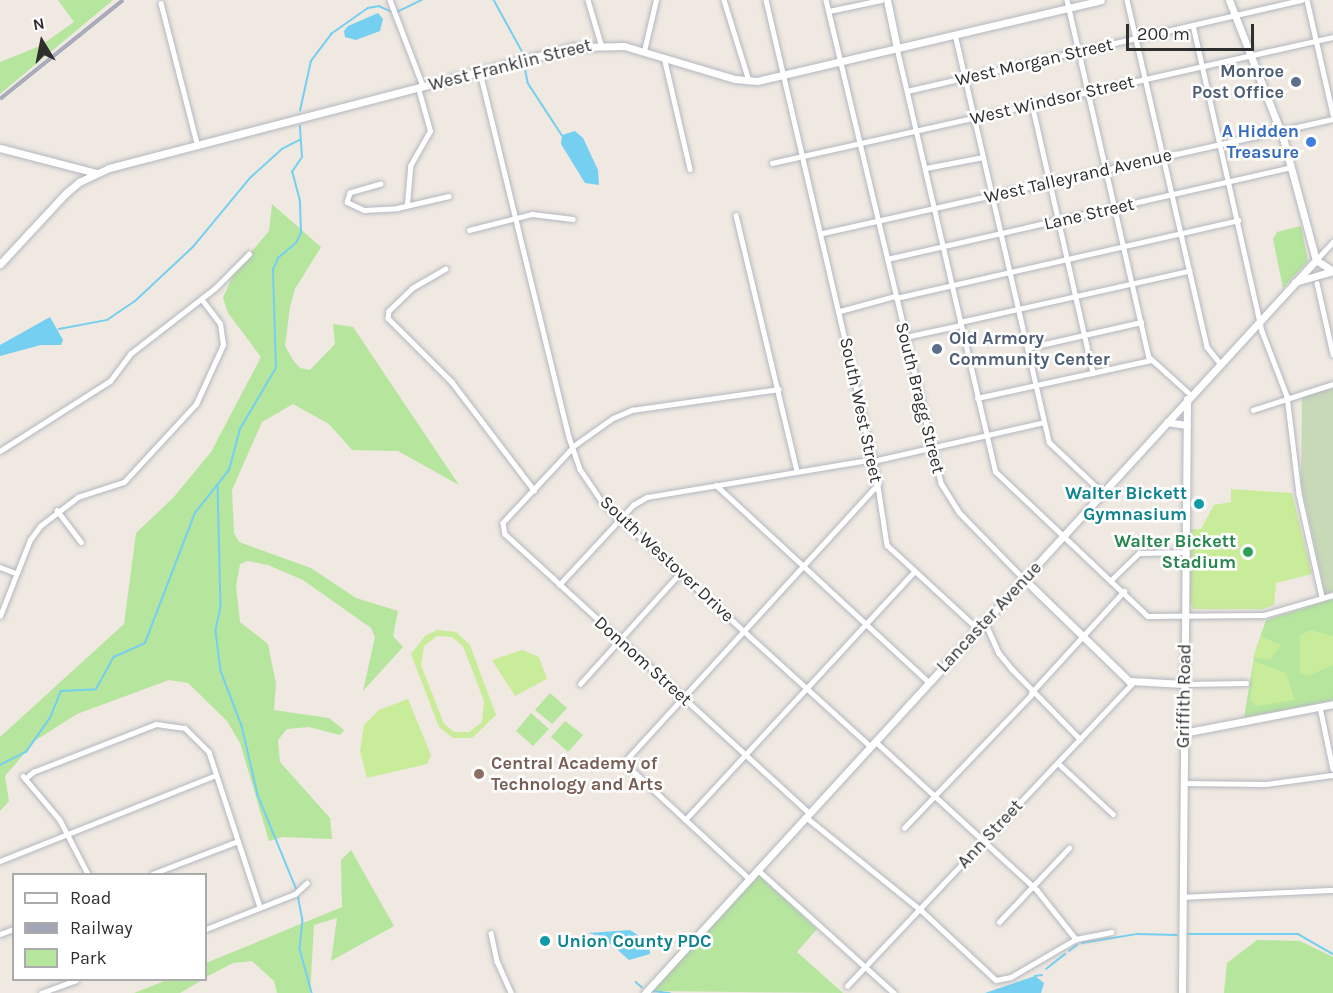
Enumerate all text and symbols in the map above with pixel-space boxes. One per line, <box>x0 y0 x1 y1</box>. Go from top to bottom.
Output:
north arrow <box>12 12 72 72</box>
scale bar <box>1129 12 1256 50</box>
text: N <box>31 13 46 34</box>
text: 200 m <box>1137 23 1190 45</box>
street label: West Morgan Street <box>953 33 1115 91</box>
street label: West Franklin Street <box>426 34 594 96</box>
place label: Monroe Post Office <box>1192 61 1284 104</box>
street label: West Windsor Street <box>968 71 1136 129</box>
marker: Monroe Post Office <box>1289 75 1303 89</box>
place label: A Hidden Treasure <box>1222 121 1299 164</box>
marker: A Hidden Treasure <box>1304 135 1318 149</box>
street label: West Talleyrand Avenue <box>982 144 1174 208</box>
street label: Lane Street <box>1042 193 1136 235</box>
street label: South Bragg Street <box>891 320 949 476</box>
place label: Old Armory Community Center <box>949 328 1110 370</box>
street label: South West Street <box>835 335 887 485</box>
marker: Old Armory Community Center <box>930 342 944 356</box>
place label: Walter Bickett Gymnasium <box>1065 483 1187 526</box>
street label: South Westover Drive <box>595 491 739 627</box>
marker: Walter Bickett Gymnasium <box>1192 497 1206 511</box>
place label: Walter Bickett Stadium <box>1114 531 1236 574</box>
marker: Walter Bickett Stadium <box>1241 545 1255 559</box>
street label: Lancaster Avenue <box>932 557 1046 677</box>
street label: Donnom Street <box>590 612 696 710</box>
street label: Griffith Road <box>1172 644 1196 748</box>
place label: Central Academy of Technology and Arts <box>491 753 663 795</box>
marker: Central Academy of Technology and Arts <box>472 767 486 781</box>
street label: Ann Street <box>953 795 1027 873</box>
legend <box>12 873 207 981</box>
text: Road <box>70 887 111 909</box>
text: Railway <box>70 917 133 939</box>
place label: Union County PDC <box>557 930 712 952</box>
marker: Union County PDC <box>538 934 552 948</box>
text: Park <box>70 947 107 969</box>

